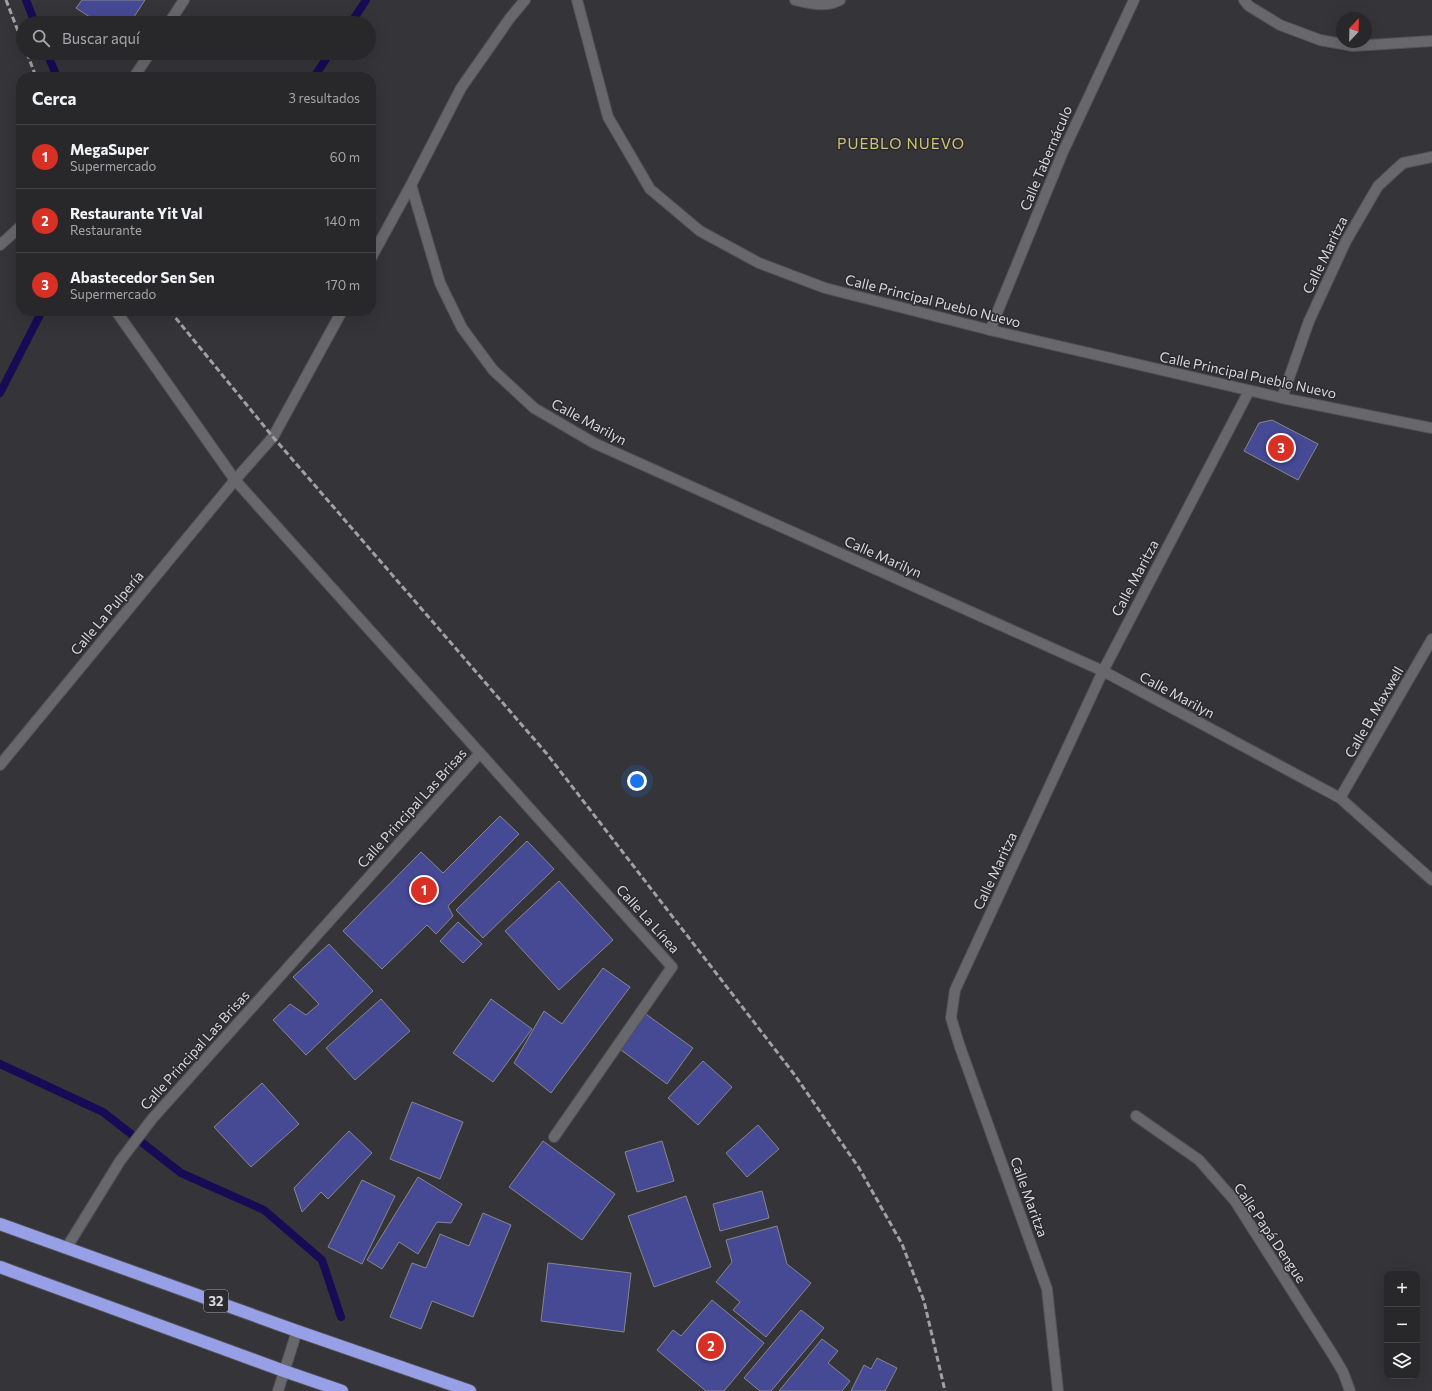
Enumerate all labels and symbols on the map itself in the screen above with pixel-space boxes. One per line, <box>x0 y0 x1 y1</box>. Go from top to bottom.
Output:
north arrow <box>1336 12 1372 48</box>
street label: Calle Tabernáculo <box>1016 103 1075 213</box>
district label: PUEBLO NUEVO <box>837 134 965 152</box>
street label: Calle Maritza <box>1299 213 1351 296</box>
street label: Calle Principal Pueblo Nuevo <box>844 270 1023 331</box>
street label: Calle Principal Pueblo Nuevo <box>1158 347 1338 402</box>
street label: Calle Marilyn <box>549 395 630 448</box>
pin: 3 <box>1268 433 1294 463</box>
street label: Calle Marilyn <box>842 532 924 581</box>
street label: Calle Maritza <box>1107 537 1162 619</box>
street label: Calle La Pulpería <box>67 567 147 658</box>
street label: Calle B. Maxwell <box>1341 663 1407 760</box>
street label: Calle Marilyn <box>1137 668 1218 721</box>
street label: Calle Principal Las Brisas <box>353 744 470 871</box>
your location <box>627 771 647 791</box>
street label: Calle Maritza <box>969 829 1020 912</box>
pin: 1 <box>411 875 437 905</box>
street label: Calle La Línea <box>613 881 684 956</box>
street label: Calle Principal Las Brisas <box>136 986 253 1113</box>
street label: Calle Maritza <box>1007 1155 1052 1239</box>
street label: Calle Papá Dengue <box>1231 1179 1310 1286</box>
road number: 32 <box>204 1290 228 1312</box>
pin: 2 <box>698 1331 724 1361</box>

